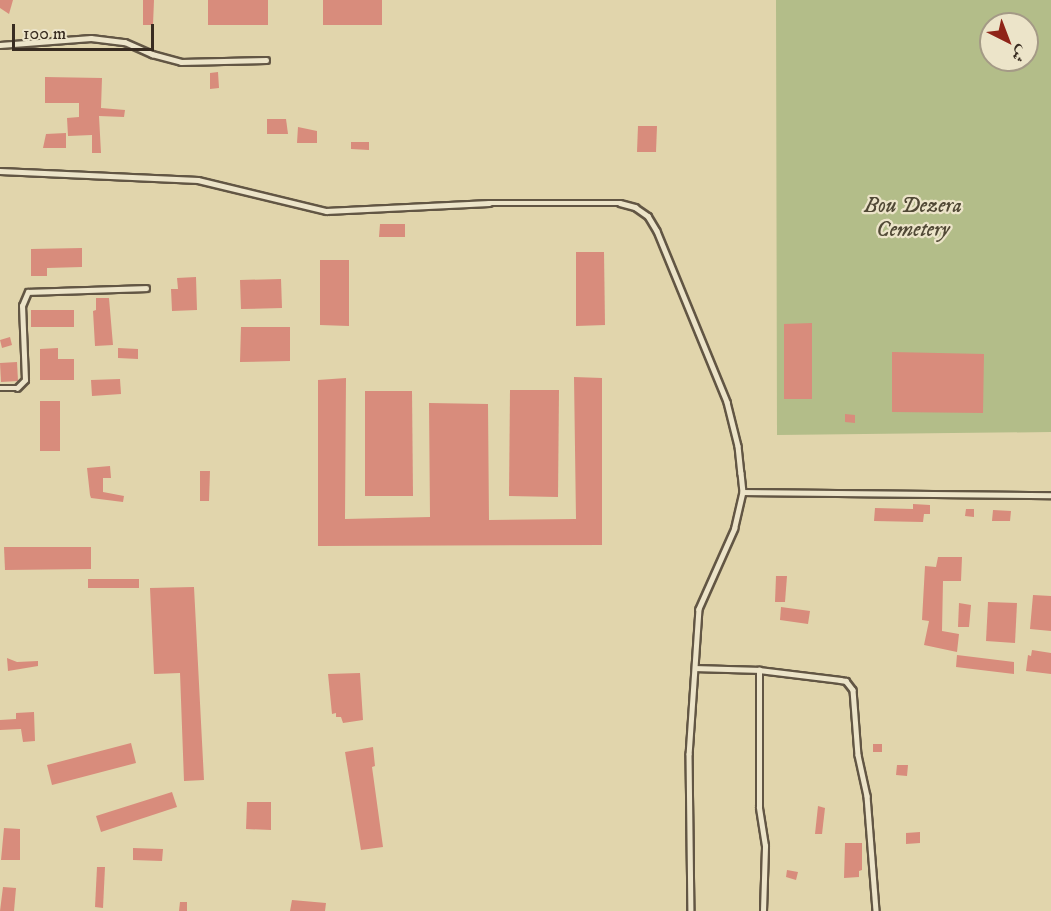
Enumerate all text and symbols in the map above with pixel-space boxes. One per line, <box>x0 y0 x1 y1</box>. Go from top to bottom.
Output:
scale bar <box>15 12 158 50</box>
north arrow <box>979 12 1039 72</box>
text: 100 m <box>23 23 66 45</box>
text: ش <box>1007 41 1032 67</box>
park label: Bou Dezera Cemetery <box>864 193 962 243</box>

